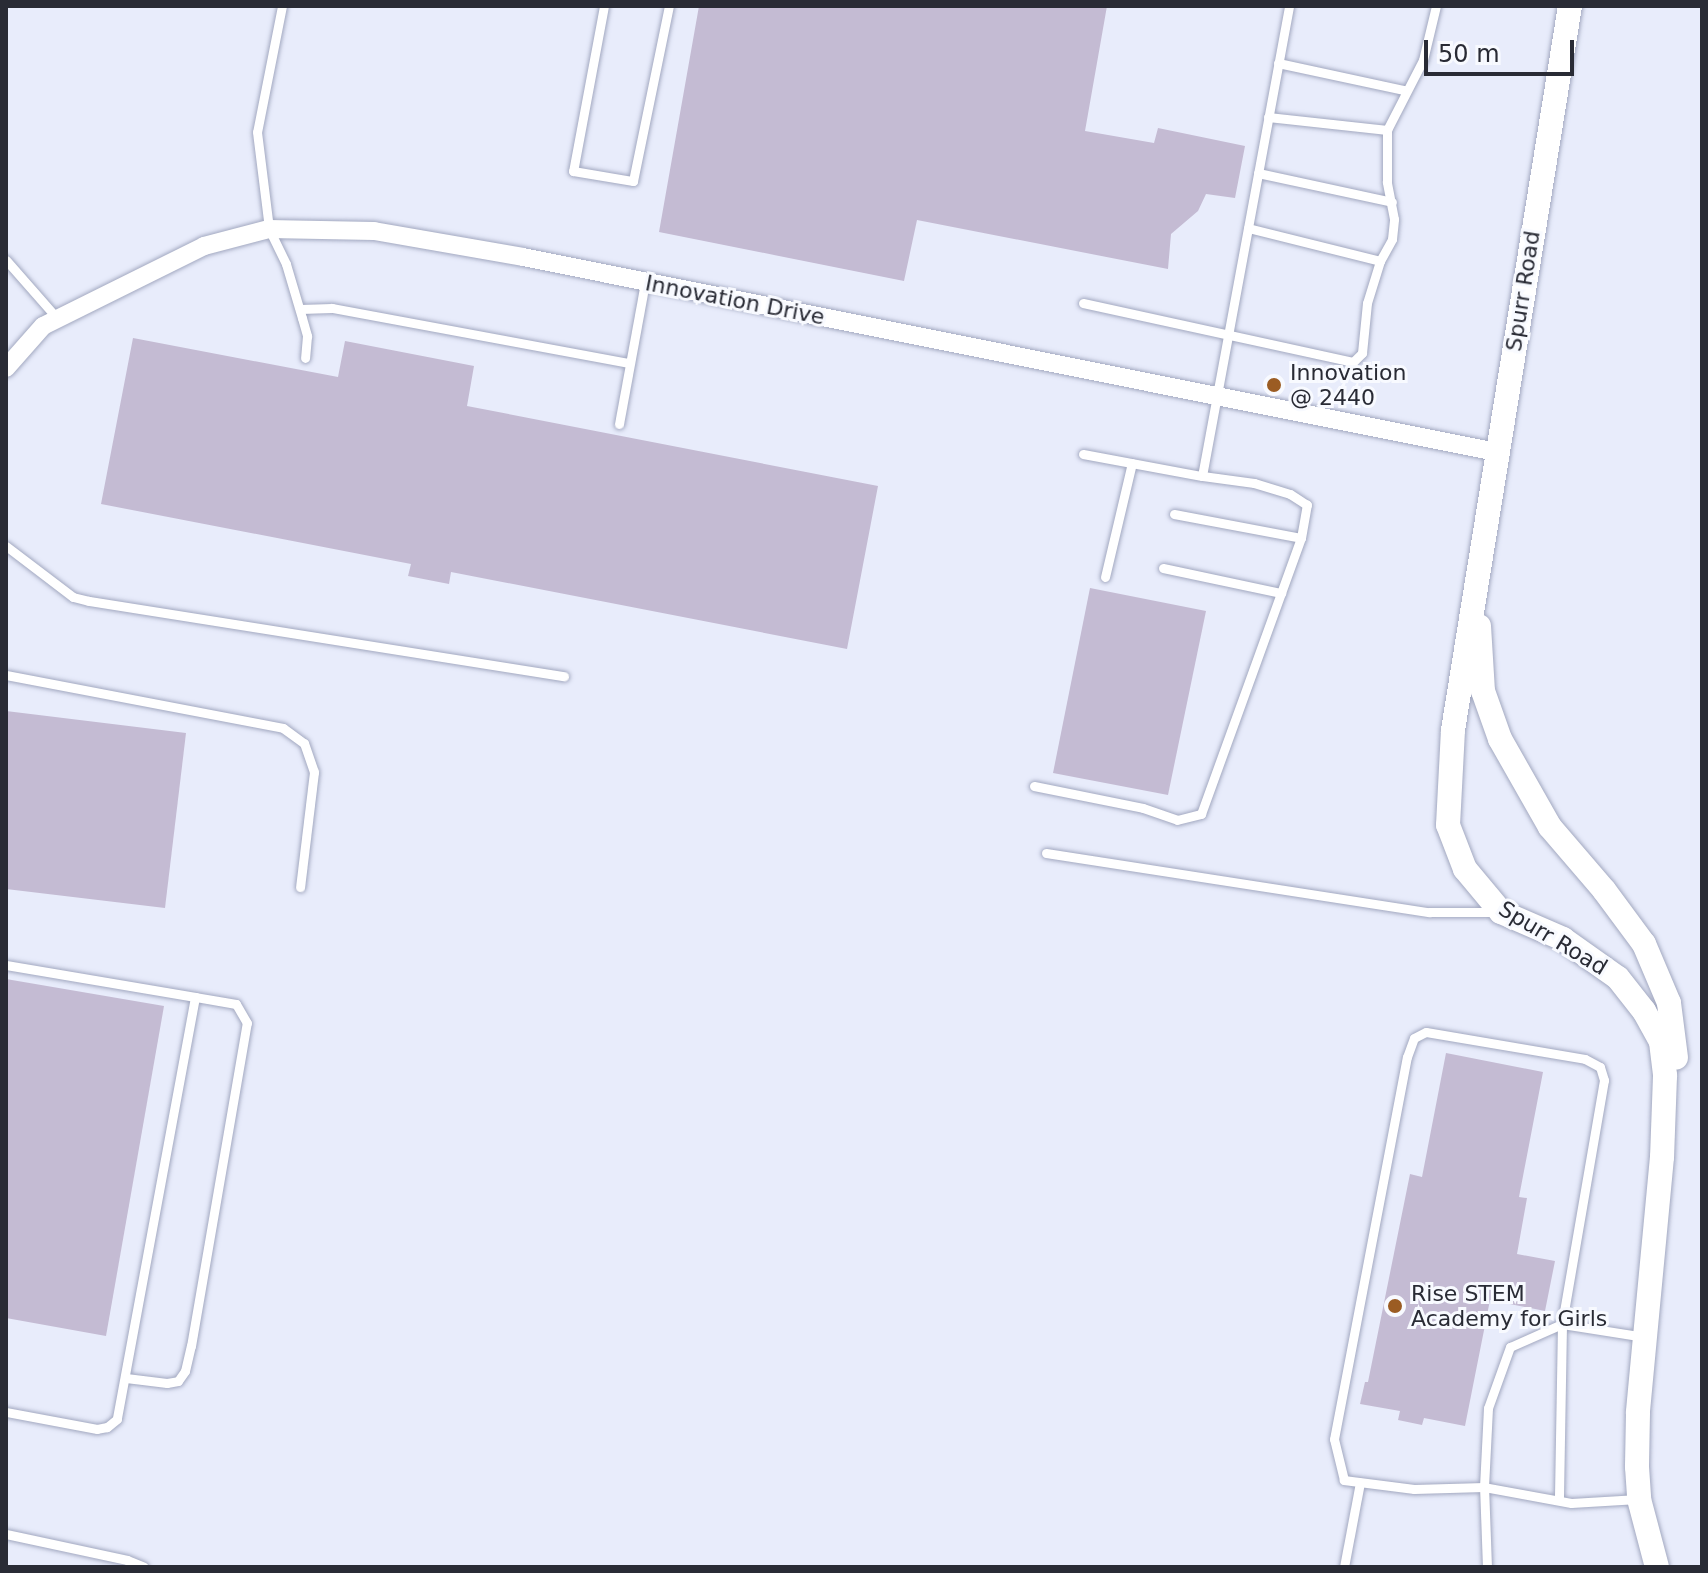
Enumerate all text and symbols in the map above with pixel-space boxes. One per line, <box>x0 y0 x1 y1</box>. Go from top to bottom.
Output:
scale bar <box>1428 24 1578 74</box>
text: 50 m <box>1438 40 1500 68</box>
street label: Spurr Road <box>1500 229 1546 353</box>
street label: Innovation Drive <box>643 270 827 330</box>
place label: Innovation @ 2440 <box>1290 359 1406 410</box>
marker: Innovation @ 2440 <box>1265 376 1283 394</box>
street label: Spurr Road <box>1494 895 1612 981</box>
place label: Rise STEM Academy for Girls <box>1411 1280 1607 1332</box>
marker: Rise STEM Academy for Girls <box>1386 1297 1404 1315</box>

